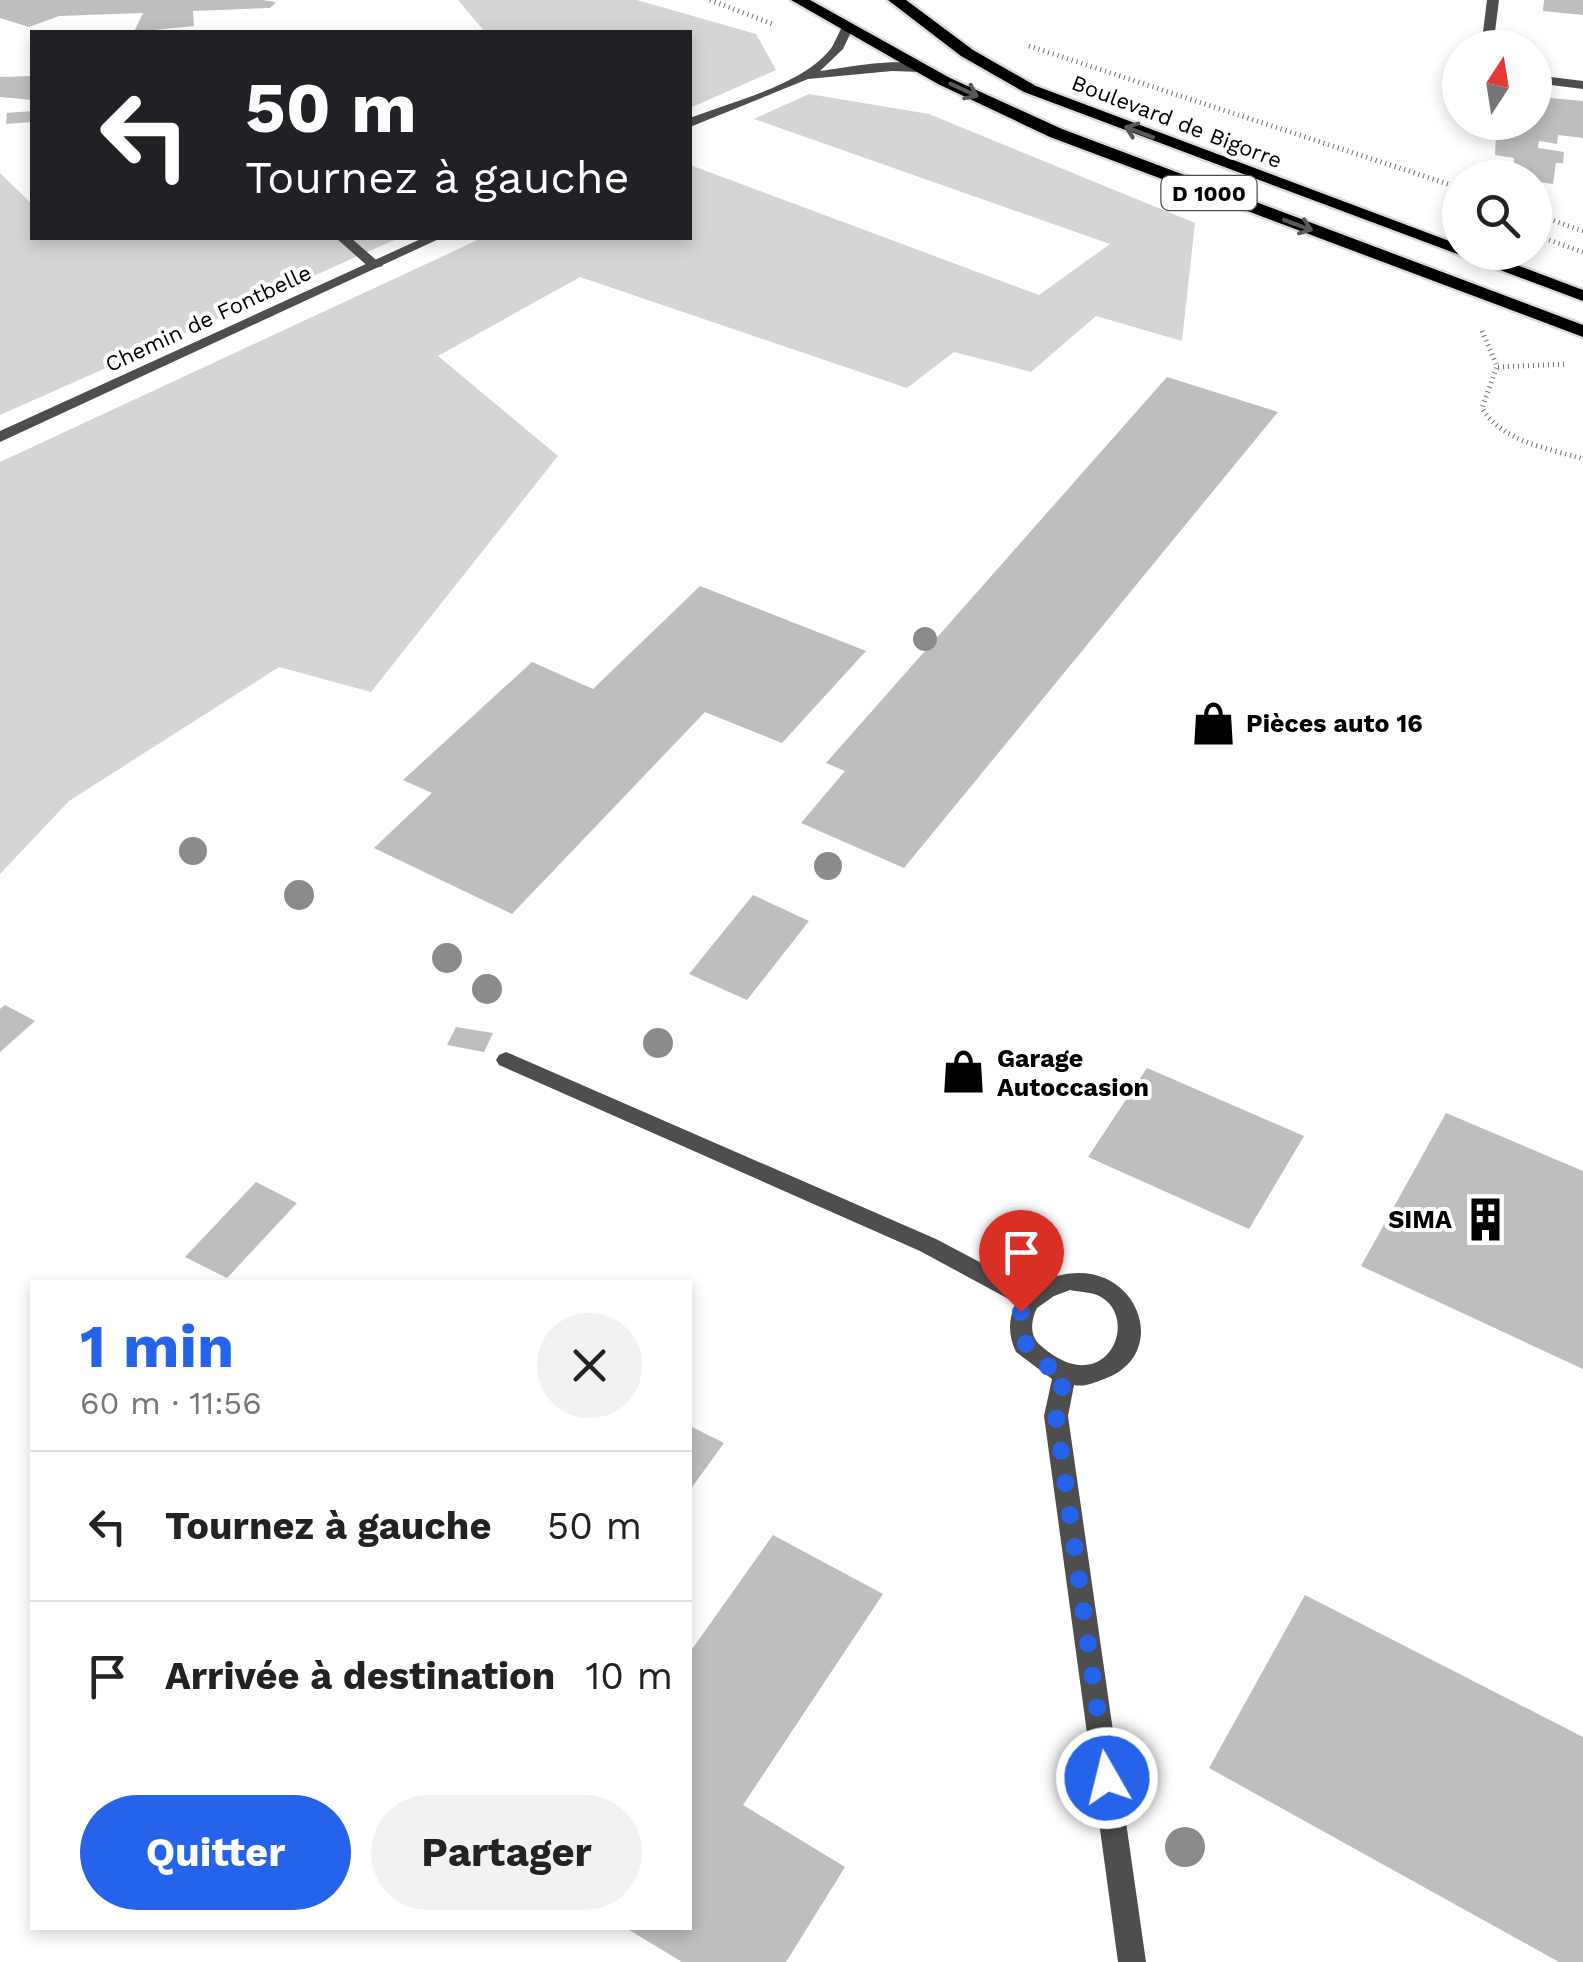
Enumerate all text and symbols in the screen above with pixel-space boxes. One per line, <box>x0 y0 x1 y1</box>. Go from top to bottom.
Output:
north arrow <box>1442 30 1552 140</box>
map controls <box>1442 30 1552 270</box>
text: 50 m <box>245 67 417 149</box>
icon: left <box>80 70 210 200</box>
street label: Boulevard de Bigorre <box>1068 70 1285 173</box>
one-way arrow <box>948 81 978 100</box>
one-way arrow <box>1124 122 1155 140</box>
text: Tournez à gauche <box>245 151 630 204</box>
button: search <box>1442 160 1552 270</box>
road number: D 1000 <box>1162 176 1256 210</box>
one-way arrow <box>1281 217 1312 235</box>
street label: Chemin de Fontbelle <box>101 260 315 377</box>
shop icon: Pièces auto 16 <box>1189 699 1237 747</box>
place label: Pièces auto 16 <box>1246 709 1423 738</box>
place label: Garage Autoccasion <box>997 1044 1149 1102</box>
shop icon: Garage Autoccasion <box>940 1048 988 1096</box>
building icon: SIMA <box>1461 1195 1509 1243</box>
place label: SIMA <box>1388 1205 1452 1234</box>
pin <box>979 1210 1064 1313</box>
icon: arrive <box>994 1225 1049 1280</box>
text: 1 min <box>80 1311 234 1382</box>
button: close <box>537 1313 642 1418</box>
text: 60 m · 11:56 <box>80 1384 262 1422</box>
icon: left <box>80 1499 135 1554</box>
text: Tournez à gauche <box>165 1504 491 1548</box>
text: 50 m <box>547 1504 642 1548</box>
icon: arrive <box>80 1649 135 1704</box>
text: Arrivée à destination <box>165 1654 555 1698</box>
text: 10 m <box>585 1654 673 1698</box>
position arrow <box>1055 1726 1159 1830</box>
button: Quitter <box>80 1795 351 1910</box>
button: Partager <box>371 1795 642 1910</box>

